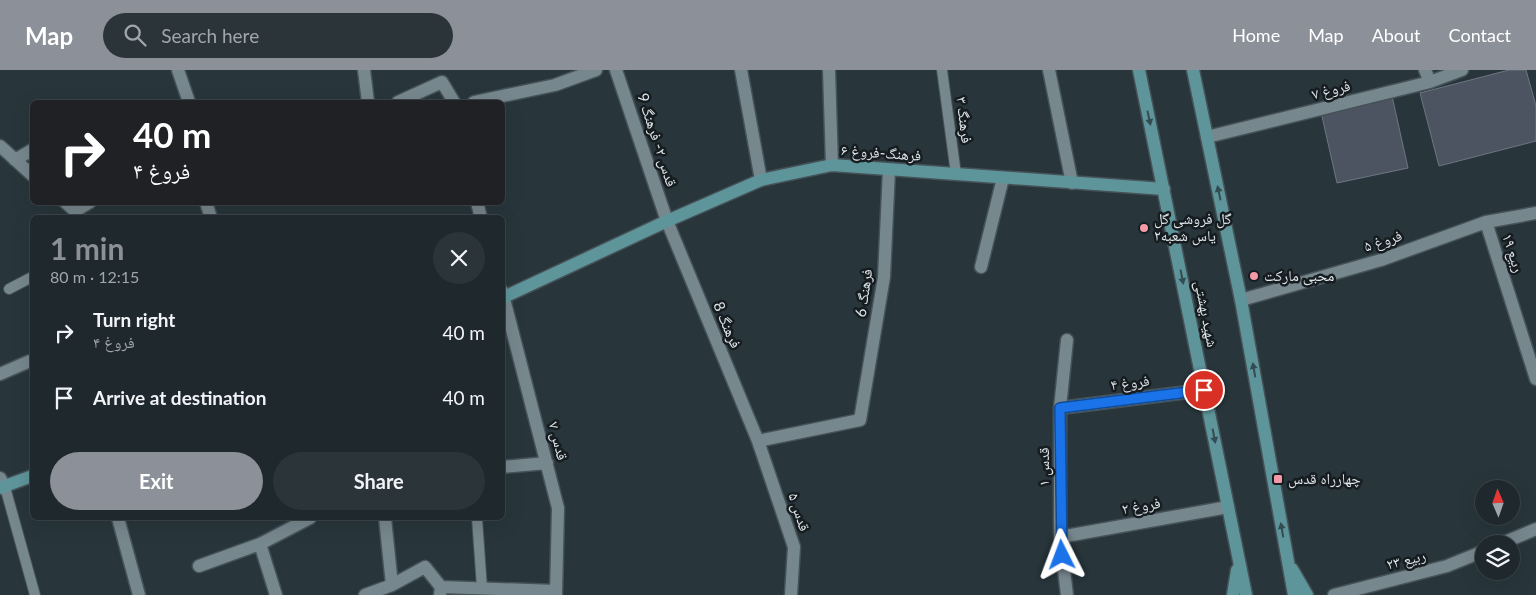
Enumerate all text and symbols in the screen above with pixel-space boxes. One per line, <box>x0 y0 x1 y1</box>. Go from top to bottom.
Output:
search box <box>103 13 453 58</box>
text: Map <box>25 21 73 50</box>
icon: search <box>121 21 149 49</box>
text: Search here <box>161 24 259 47</box>
text: Home <box>1232 24 1280 46</box>
text: Map <box>1308 24 1344 46</box>
text: About <box>1372 24 1421 46</box>
text: Contact <box>1449 24 1511 46</box>
street label: فروغ ۷ <box>1310 76 1352 104</box>
street label: قدس ۲- فرهنگ 9 <box>632 91 682 189</box>
street label: فرهنگ ۳ <box>952 96 977 144</box>
one-way arrow <box>1145 110 1153 125</box>
text: 40 m <box>133 113 211 155</box>
icon: right <box>50 120 115 185</box>
street label: فرهنگ-فروغ ۶ <box>840 140 922 166</box>
text: فروغ ۴ <box>133 157 190 184</box>
one-way arrow <box>1215 186 1223 201</box>
place label: گل فروشی گل یاس شعبه۲ <box>1154 209 1232 246</box>
marker: گل فروشی گل یاس شعبه۲ <box>1138 222 1150 234</box>
street label: فروغ ۵ <box>1361 225 1405 257</box>
text: 1 min <box>50 230 124 266</box>
street label: ربیع ۱۹ <box>1497 231 1529 275</box>
button: close <box>433 232 485 284</box>
place label: محبی مارکت <box>1264 266 1334 286</box>
text: 80 m · 12:15 <box>50 267 139 286</box>
street label: فرهنگ 6 <box>851 268 876 318</box>
one-way arrow <box>1178 269 1186 285</box>
marker: محبی مارکت <box>1248 270 1260 282</box>
street label: شهید بهشتی <box>1190 279 1222 349</box>
street label: فرهنگ 8 <box>709 299 746 351</box>
text: Turn right <box>93 308 175 331</box>
icon: right <box>50 319 78 347</box>
text: 40 m <box>442 321 485 344</box>
text: فروغ ۴ <box>93 332 135 351</box>
one-way arrow <box>1249 361 1257 377</box>
pin <box>1183 369 1225 411</box>
street label: فروغ ۴ <box>1109 371 1151 395</box>
icon: arrive <box>1190 376 1218 404</box>
icon: arrive <box>50 384 78 412</box>
text: Arrive at destination <box>93 386 266 409</box>
text: 40 m <box>442 386 485 409</box>
street label: قدس ۷ <box>544 420 572 462</box>
one-way arrow <box>1210 429 1218 445</box>
street label: قدس ۱ <box>1034 447 1054 487</box>
button: Exit <box>50 452 263 510</box>
button: Share <box>273 452 485 510</box>
place label: چهارراه قدس <box>1288 469 1361 489</box>
marker: چهارراه قدس <box>1272 473 1284 485</box>
north arrow <box>1475 480 1520 525</box>
map controls <box>1475 480 1520 580</box>
street label: قدس ۵ <box>783 490 815 534</box>
street label: فروغ ۲ <box>1120 493 1162 519</box>
one-way arrow <box>1278 521 1286 537</box>
position arrow <box>1035 528 1087 580</box>
button: layers <box>1475 535 1520 580</box>
street label: ربیع ۲۳ <box>1384 545 1428 575</box>

